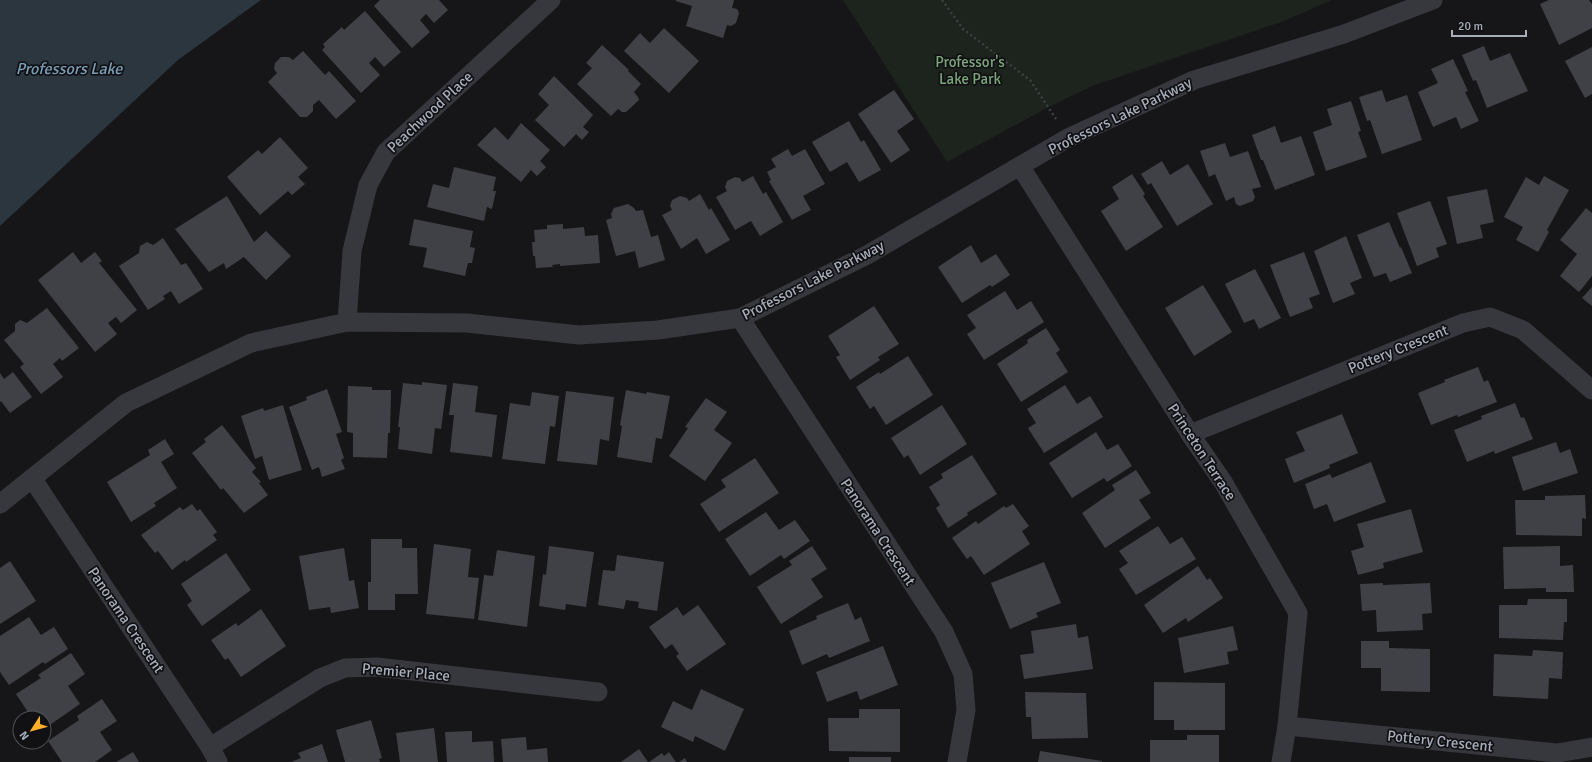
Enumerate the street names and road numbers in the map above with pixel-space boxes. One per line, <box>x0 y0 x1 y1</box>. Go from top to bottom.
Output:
street label: Peachwood Place <box>383 68 477 156</box>
street label: Professors Lake Parkway <box>1045 73 1195 159</box>
street label: Professors Lake Parkway <box>739 236 887 324</box>
street label: Pottery Crescent <box>1345 321 1451 377</box>
street label: Princeton Terrace <box>1164 400 1240 504</box>
street label: Panorama Crescent <box>837 475 919 589</box>
street label: Panorama Crescent <box>84 564 168 676</box>
street label: Premier Place <box>361 659 451 685</box>
street label: Pottery Crescent <box>1386 727 1494 755</box>

